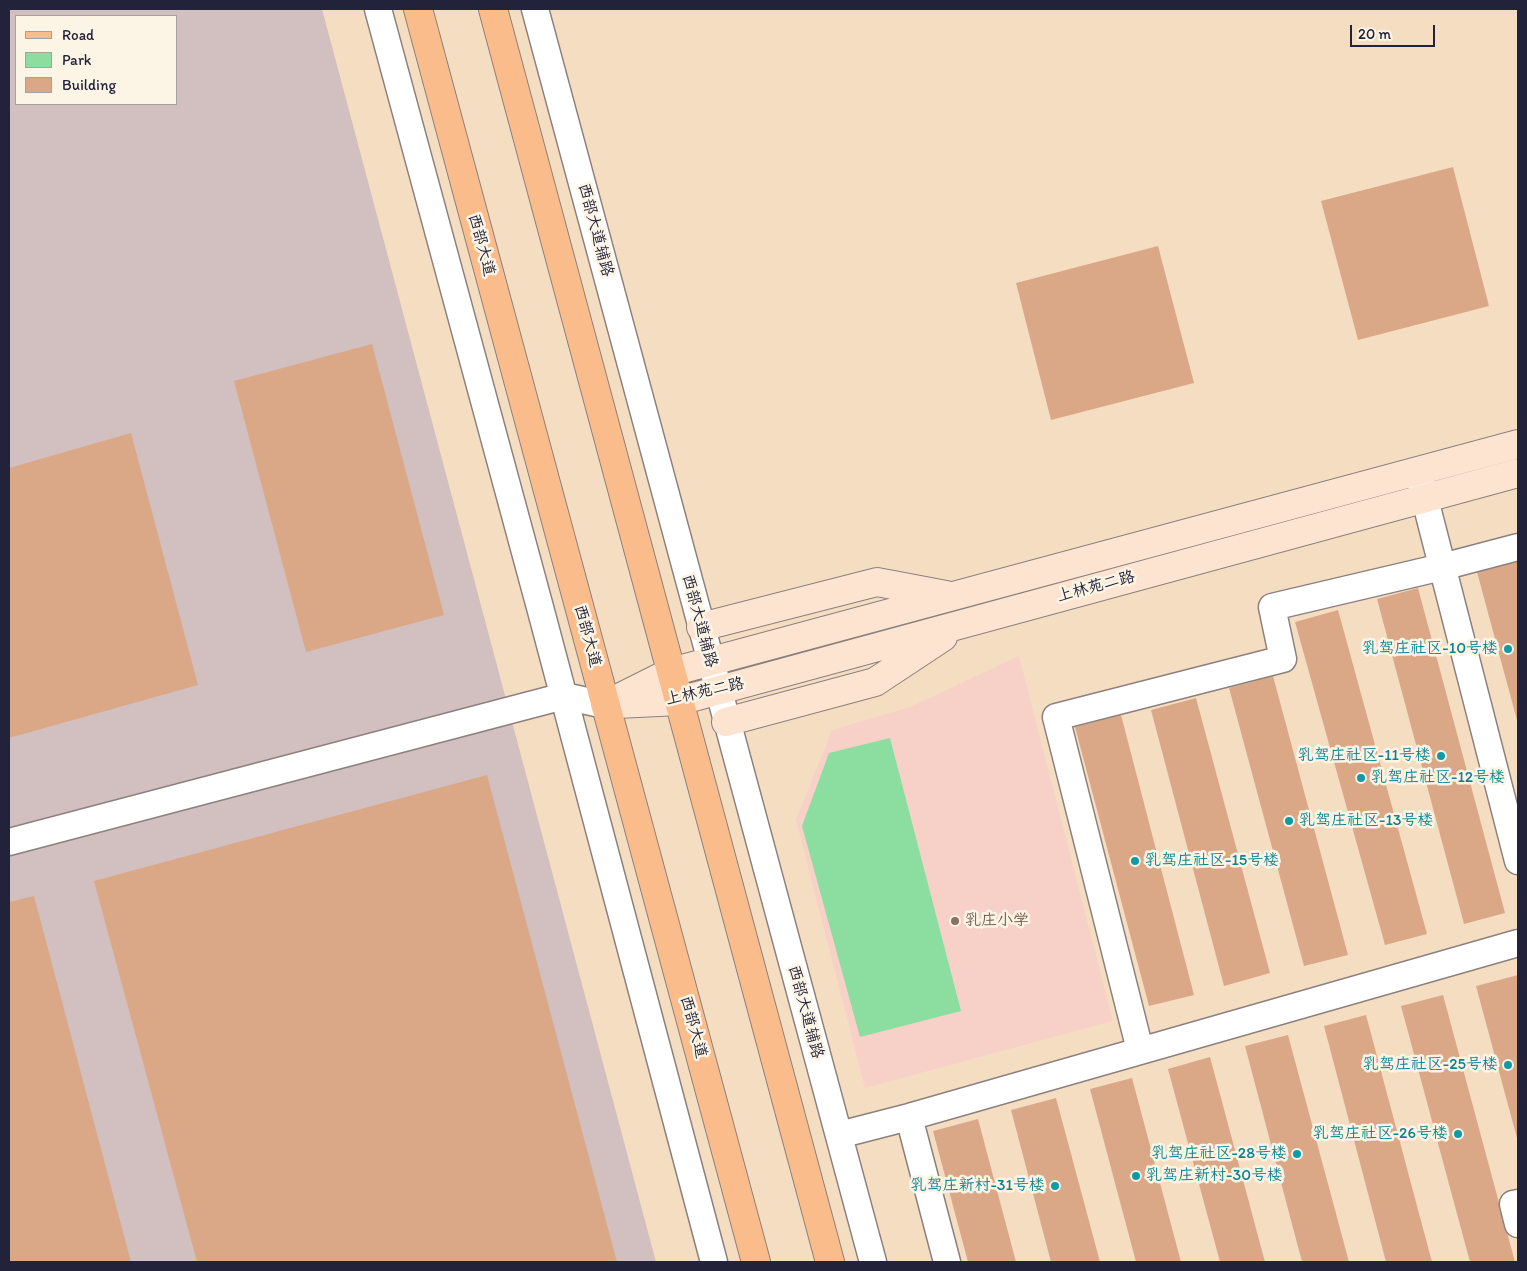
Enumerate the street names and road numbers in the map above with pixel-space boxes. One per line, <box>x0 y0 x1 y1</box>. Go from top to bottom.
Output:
street label: 西部大道辅路 <box>573 181 617 279</box>
street label: 西部大道 <box>463 212 499 278</box>
street label: 上林苑二路 <box>1055 567 1137 607</box>
street label: 西部大道辅路 <box>677 572 721 670</box>
street label: 西部大道 <box>569 603 605 669</box>
street label: 上林苑二路 <box>664 674 746 710</box>
street label: 西部大道辅路 <box>783 963 827 1061</box>
street label: 西部大道 <box>675 994 711 1060</box>

